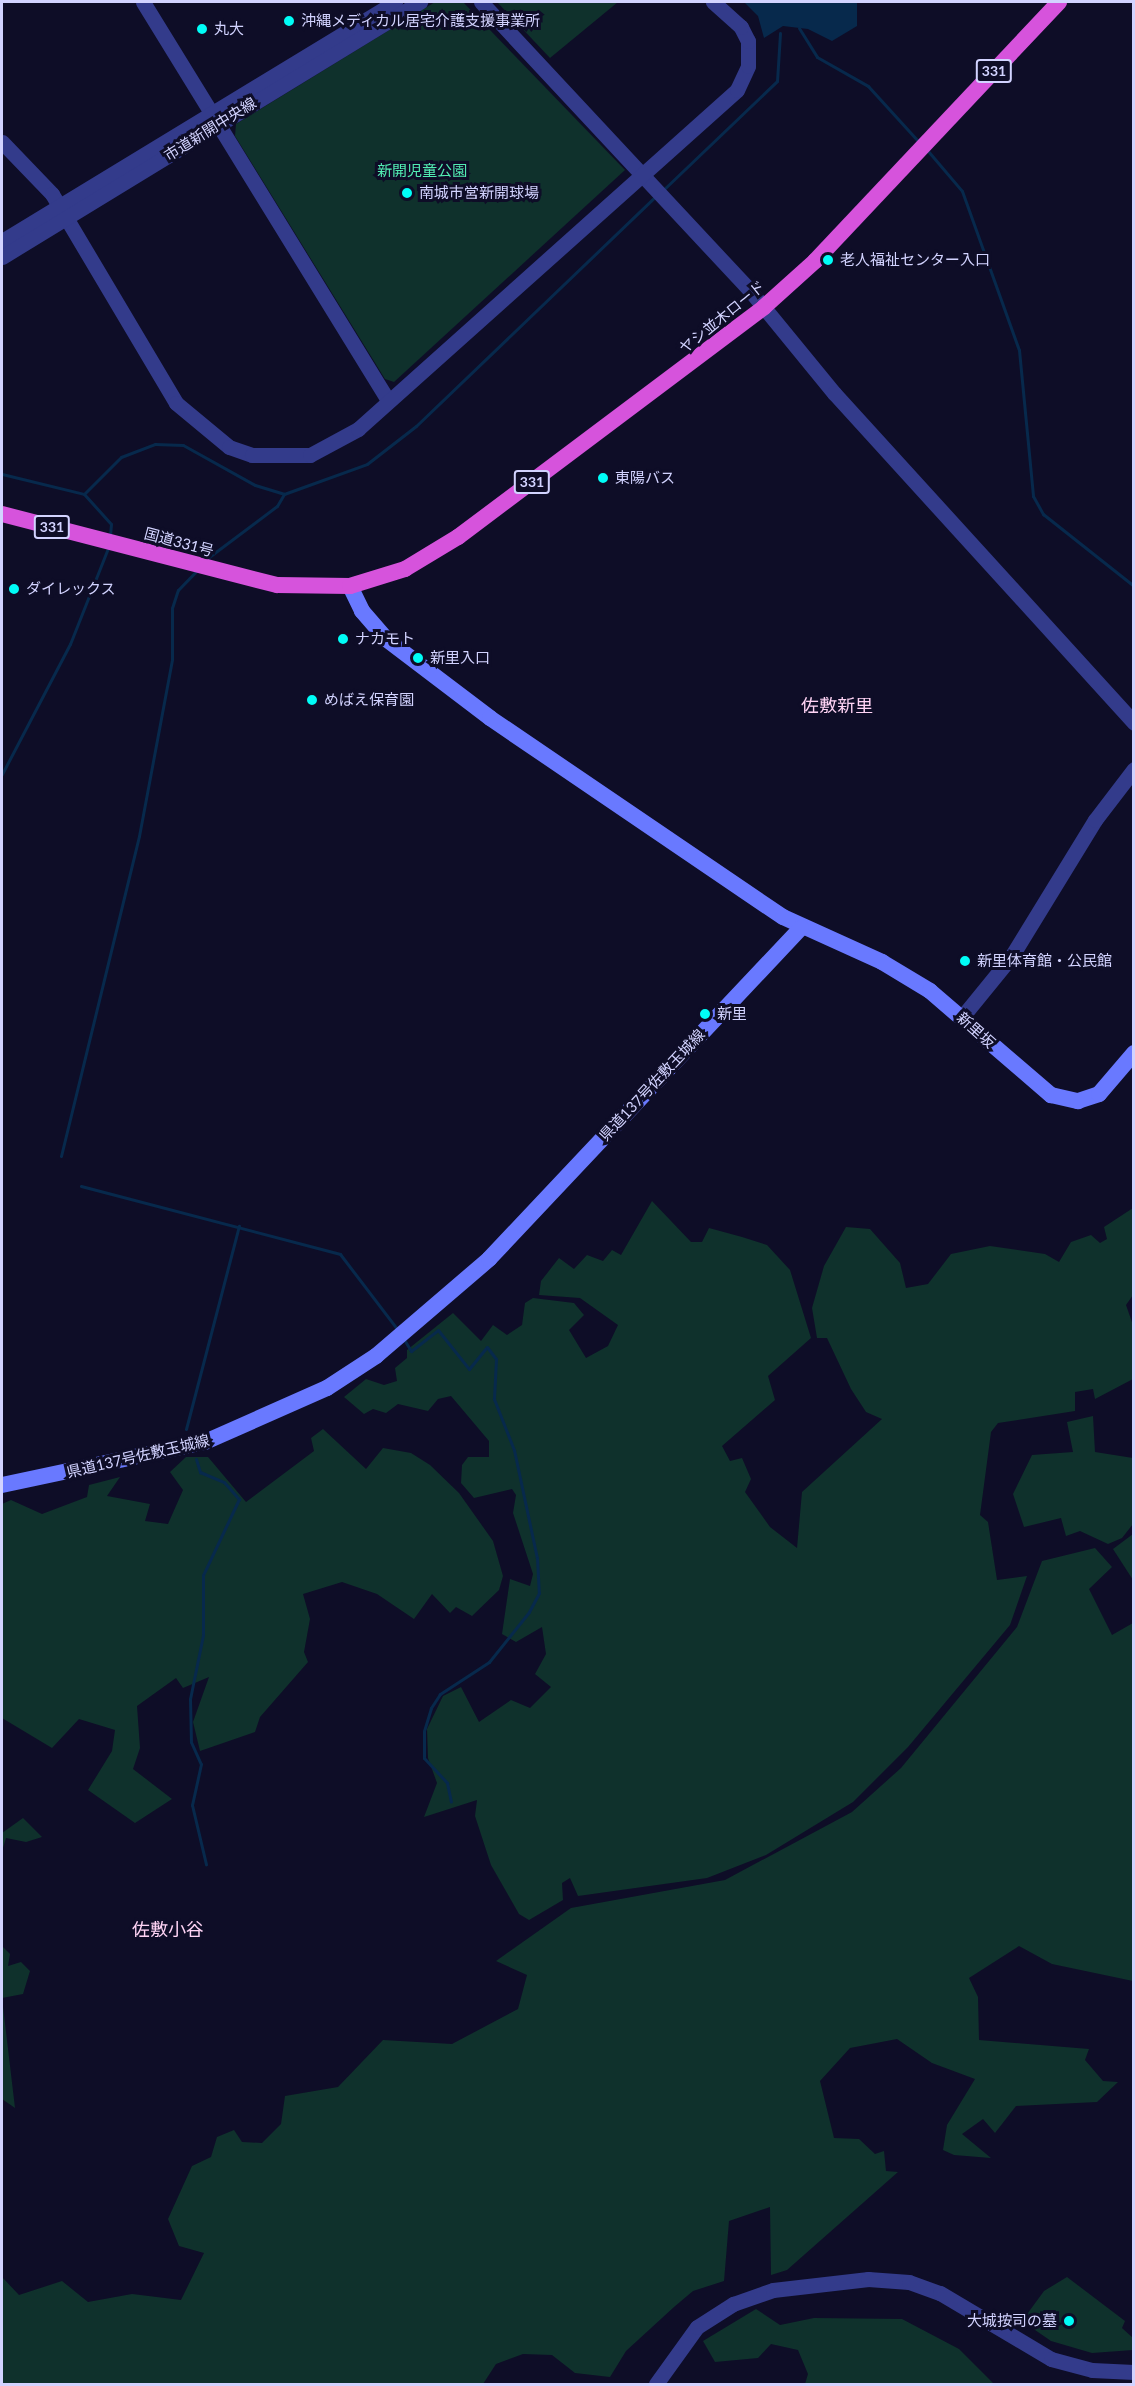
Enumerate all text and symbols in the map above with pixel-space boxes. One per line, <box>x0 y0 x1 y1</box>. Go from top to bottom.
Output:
place label: 沖縄メディカル居宅介護支援事業所 <box>301 12 541 30</box>
marker: 沖縄メディカル居宅介護支援事業所 <box>282 14 296 28</box>
place label: 丸大 <box>214 20 244 38</box>
marker: 丸大 <box>195 22 209 36</box>
road number: 331 <box>974 60 1014 82</box>
street label: 市道新開中央線 <box>161 94 259 164</box>
park label: 新開児童公園 <box>377 162 467 180</box>
place label: 南城市営新開球場 <box>419 184 539 202</box>
marker: 南城市営新開球場 <box>400 186 414 200</box>
place label: 老人福祉センター入口 <box>840 251 990 269</box>
marker: 老人福祉センター入口 <box>821 253 835 267</box>
street label: ヤシ並木ロード <box>676 277 768 357</box>
place label: 東陽バス <box>615 469 675 487</box>
road number: 331 <box>512 471 552 493</box>
marker: 東陽バス <box>596 471 610 485</box>
road number: 331 <box>32 516 72 538</box>
street label: 国道331号 <box>142 524 216 560</box>
place label: ダイレックス <box>26 580 116 598</box>
marker: ダイレックス <box>7 582 21 596</box>
place label: ナカモト <box>355 630 415 648</box>
marker: ナカモト <box>336 632 350 646</box>
place label: 新里入口 <box>430 649 490 667</box>
marker: 新里入口 <box>411 651 425 665</box>
place label: めばえ保育園 <box>324 691 414 709</box>
marker: めばえ保育園 <box>305 693 319 707</box>
district label: 佐敷新里 <box>801 694 873 716</box>
place label: 新里体育館・公民館 <box>977 952 1112 970</box>
marker: 新里体育館・公民館 <box>958 954 972 968</box>
place label: 新里 <box>717 1005 747 1023</box>
marker: 新里 <box>698 1007 712 1021</box>
street label: 新里坂 <box>953 1008 999 1052</box>
street label: 県道137号佐敷玉城線 <box>596 1025 708 1145</box>
street label: 県道137号佐敷玉城線 <box>65 1431 211 1481</box>
district label: 佐敷小谷 <box>132 1918 204 1940</box>
place label: 大城按司の墓 <box>967 2312 1057 2330</box>
marker: 大城按司の墓 <box>1062 2314 1076 2328</box>

